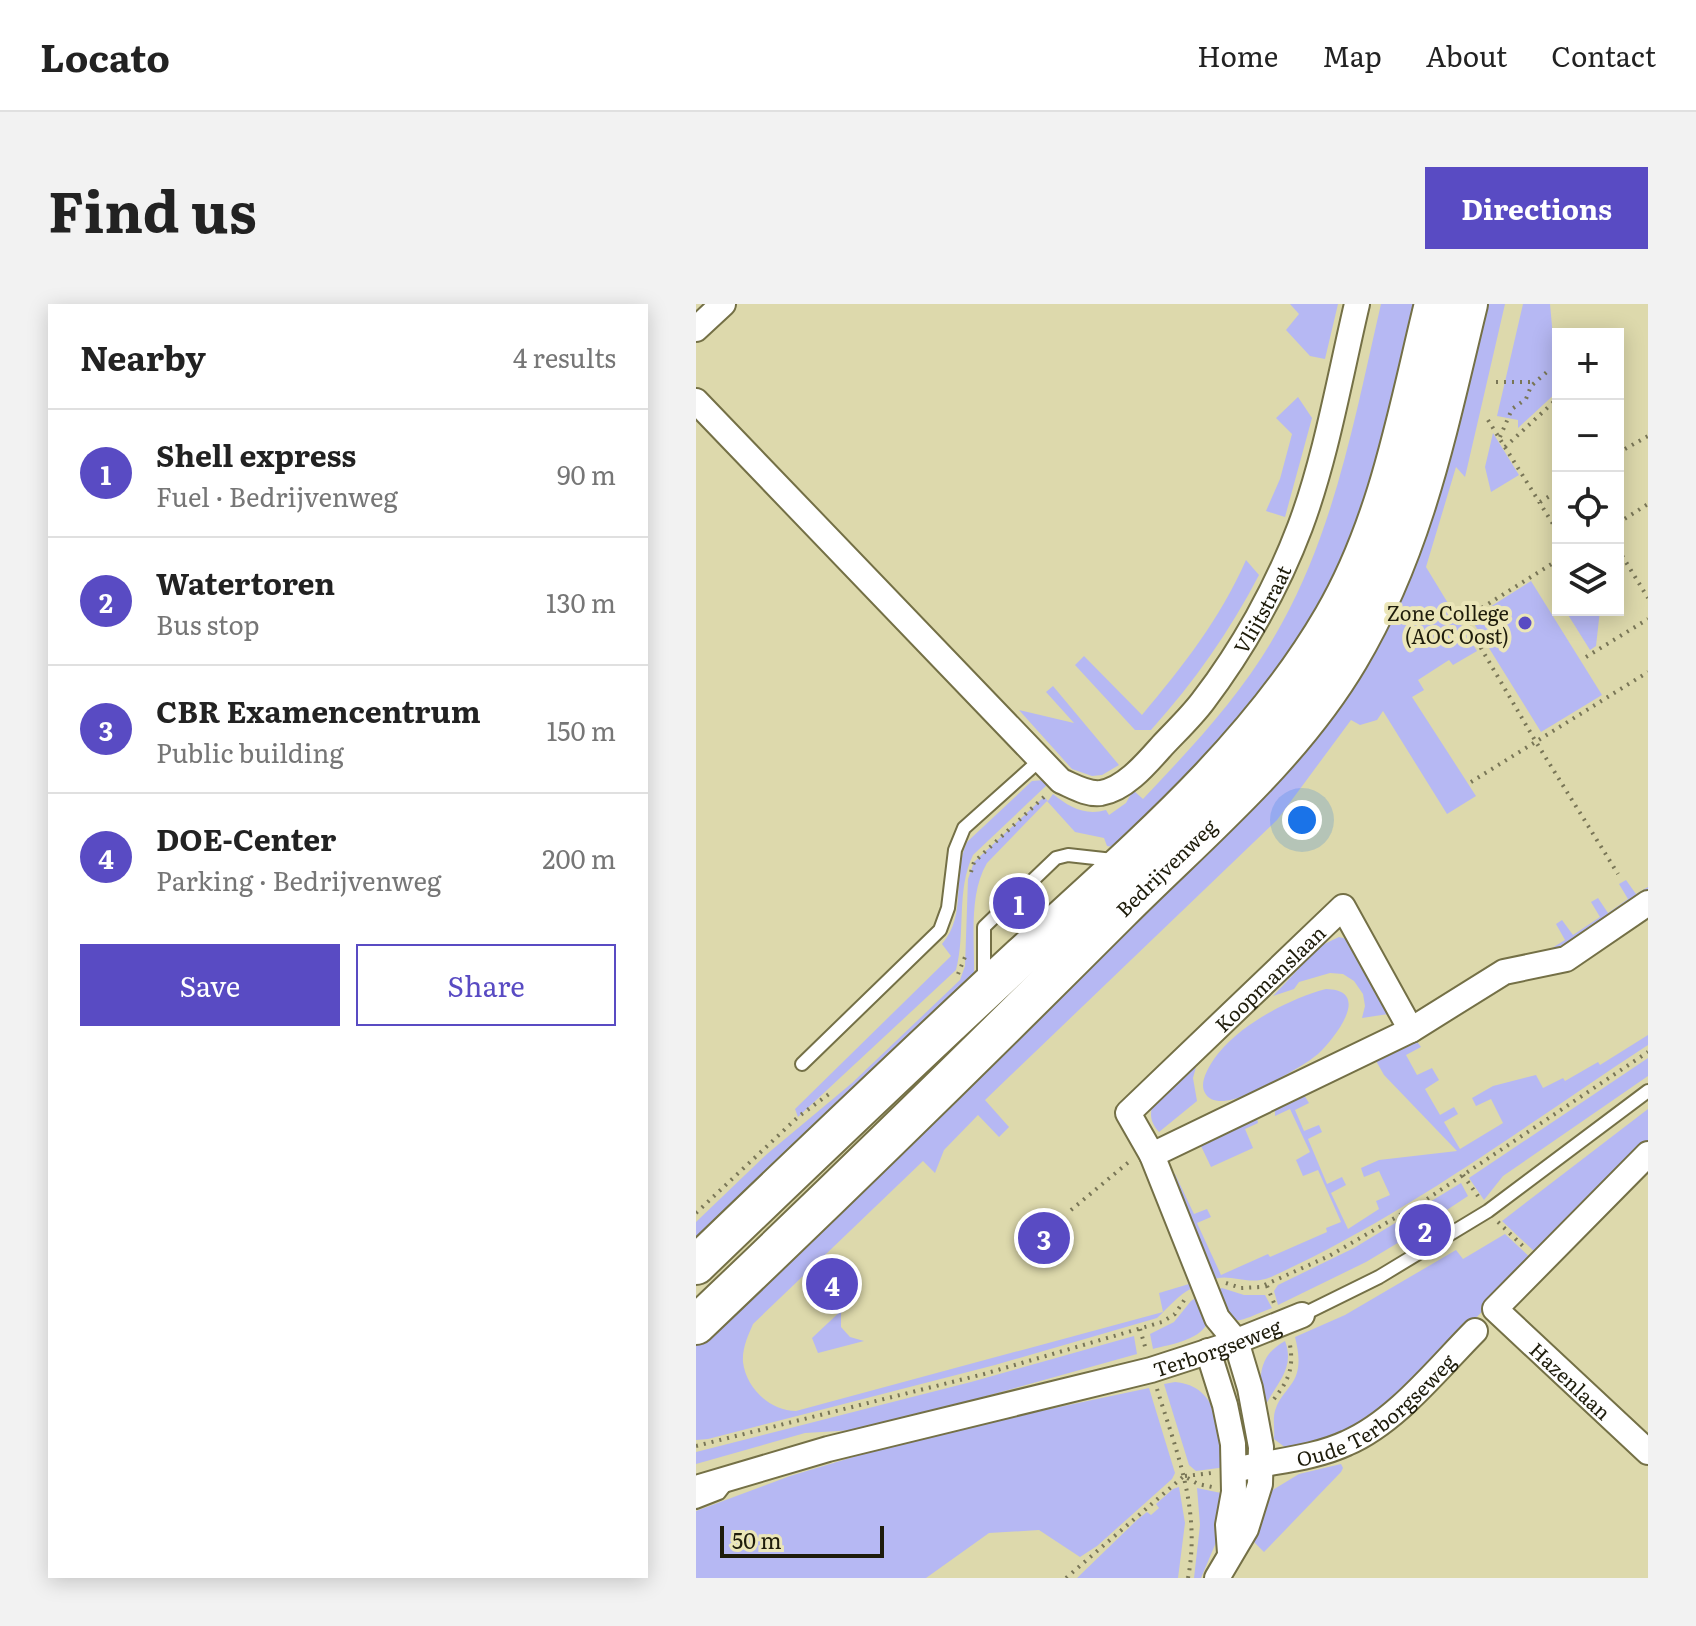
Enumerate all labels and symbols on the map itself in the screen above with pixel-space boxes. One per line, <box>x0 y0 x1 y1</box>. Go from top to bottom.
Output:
street label: Vlijtstraat <box>1225 560 1297 659</box>
place label: Zone College (AOC Oost) <box>1387 597 1509 650</box>
marker: Zone College (AOC Oost) <box>1516 614 1534 632</box>
your location <box>1282 800 1322 840</box>
street label: Bedrijvenweg <box>1108 810 1223 923</box>
pin: 1 <box>993 873 1045 933</box>
street label: Koopmanslaan <box>1207 917 1331 1038</box>
pin: 2 <box>1399 1200 1451 1260</box>
pin: 3 <box>1018 1208 1070 1268</box>
pin: 4 <box>806 1254 858 1314</box>
street label: Terborgseweg <box>1149 1310 1286 1383</box>
street label: Hazenlaan <box>1524 1334 1619 1426</box>
street label: Oude Terborgseweg <box>1294 1346 1462 1473</box>
scale bar <box>720 1522 884 1558</box>

